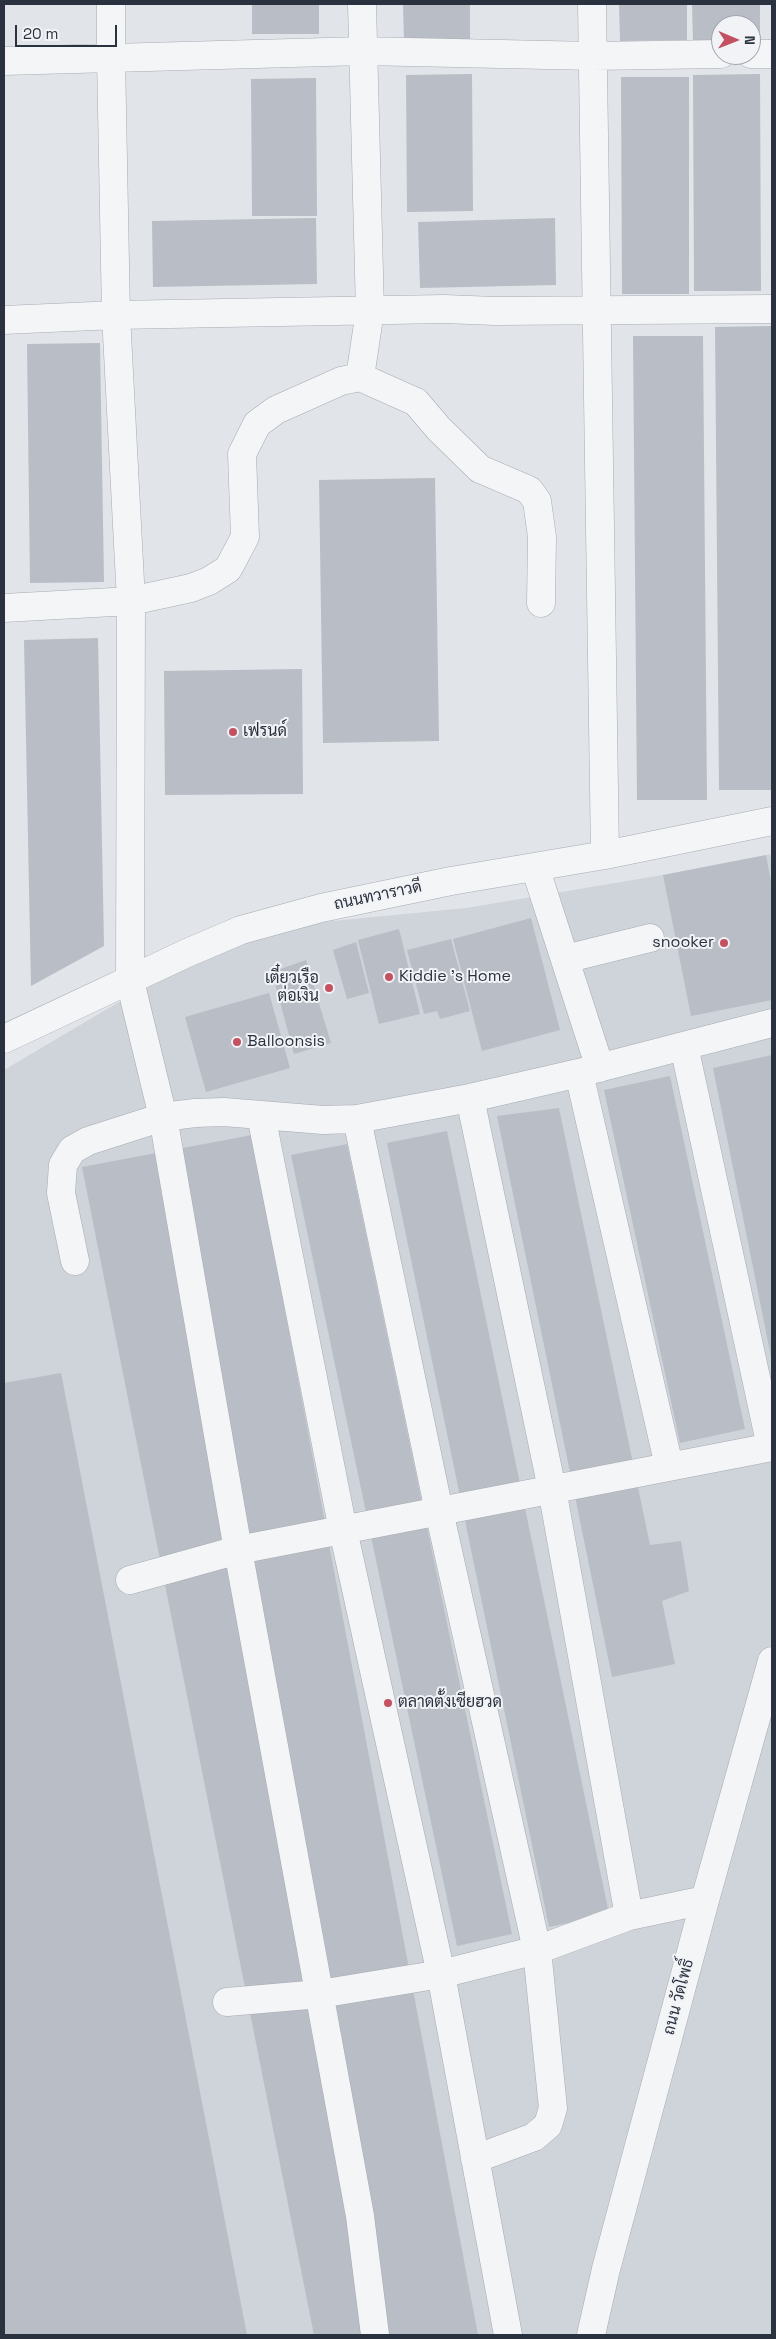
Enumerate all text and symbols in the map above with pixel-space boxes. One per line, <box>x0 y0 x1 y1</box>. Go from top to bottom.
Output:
scale bar <box>18 15 120 47</box>
north arrow <box>711 15 761 65</box>
text: 20 m <box>23 24 58 43</box>
text: N <box>741 35 759 45</box>
place label: เฟรนด์ <box>243 722 287 742</box>
marker: เฟรนด์ <box>227 726 239 738</box>
street label: ถนนทวาราวดี <box>332 877 424 915</box>
place label: snooker <box>652 933 714 953</box>
marker: snooker <box>718 937 730 949</box>
place label: Kiddie 's Home <box>399 967 511 987</box>
place label: เตี๋ยวเรือ ต่อเงิน <box>265 969 319 1007</box>
marker: Kiddie 's Home <box>383 971 395 983</box>
marker: เตี๋ยวเรือ ต่อเงิน <box>323 982 335 994</box>
place label: Balloonsis <box>247 1032 325 1052</box>
marker: Balloonsis <box>231 1036 243 1048</box>
place label: ตลาดตั้งเซียฮวด <box>398 1693 502 1713</box>
marker: ตลาดตั้งเซียฮวด <box>382 1697 394 1709</box>
street label: ถนน วัดโพธิ์ <box>660 1957 698 2037</box>

